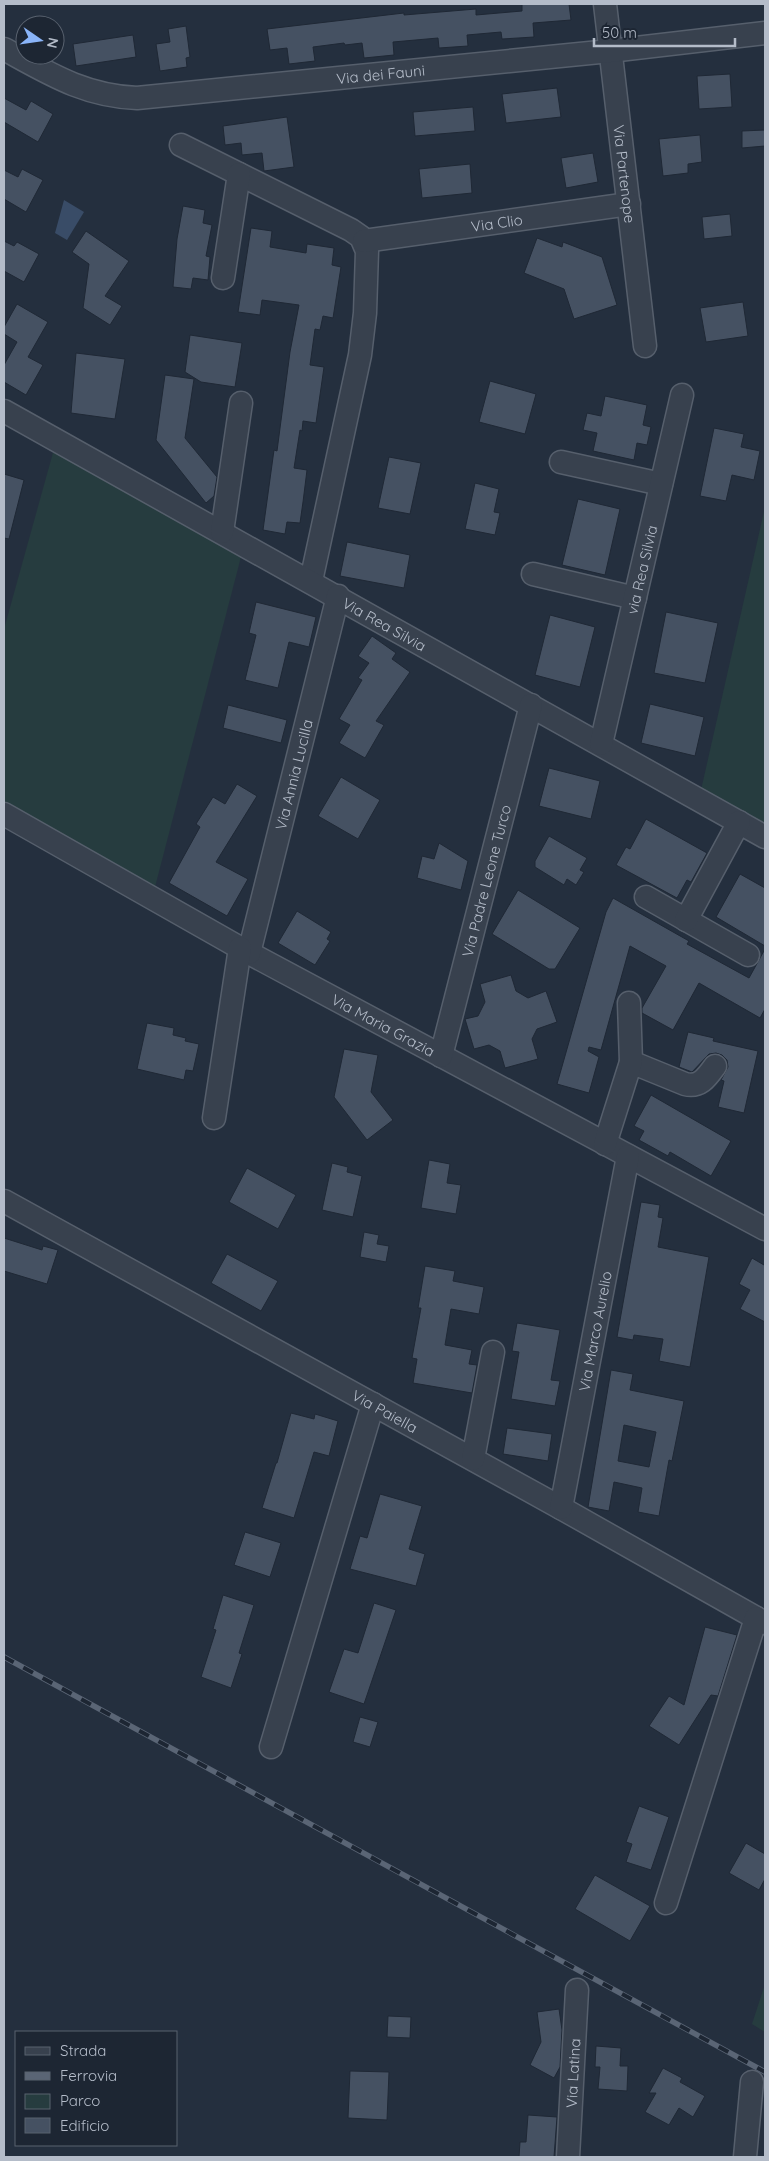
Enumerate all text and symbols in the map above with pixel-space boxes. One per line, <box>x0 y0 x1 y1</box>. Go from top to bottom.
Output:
north arrow <box>15 15 65 65</box>
scale bar <box>594 15 735 47</box>
text: 50 m <box>602 23 637 42</box>
text: N <box>43 36 63 50</box>
street label: Via dei Fauni <box>335 60 426 88</box>
street label: Via Partenope <box>610 124 640 224</box>
street label: Via Clio <box>470 209 524 235</box>
street label: via Rea Silvia <box>622 523 661 616</box>
street label: Via Rea Silvia <box>339 593 430 655</box>
street label: Via Annia Lucilla <box>271 717 316 832</box>
street label: Via Padre Leone Turco <box>457 803 515 959</box>
street label: Via Maria Grazia <box>328 989 438 1060</box>
street label: Via Marco Aurelio <box>574 1269 615 1393</box>
street label: Via Paiella <box>349 1385 421 1437</box>
legend <box>15 2031 178 2146</box>
street label: Via Latina <box>561 2038 584 2108</box>
text: Strada <box>60 2041 106 2060</box>
text: Ferrovia <box>60 2066 117 2085</box>
text: Parco <box>60 2091 100 2110</box>
text: Edificio <box>60 2116 109 2135</box>

